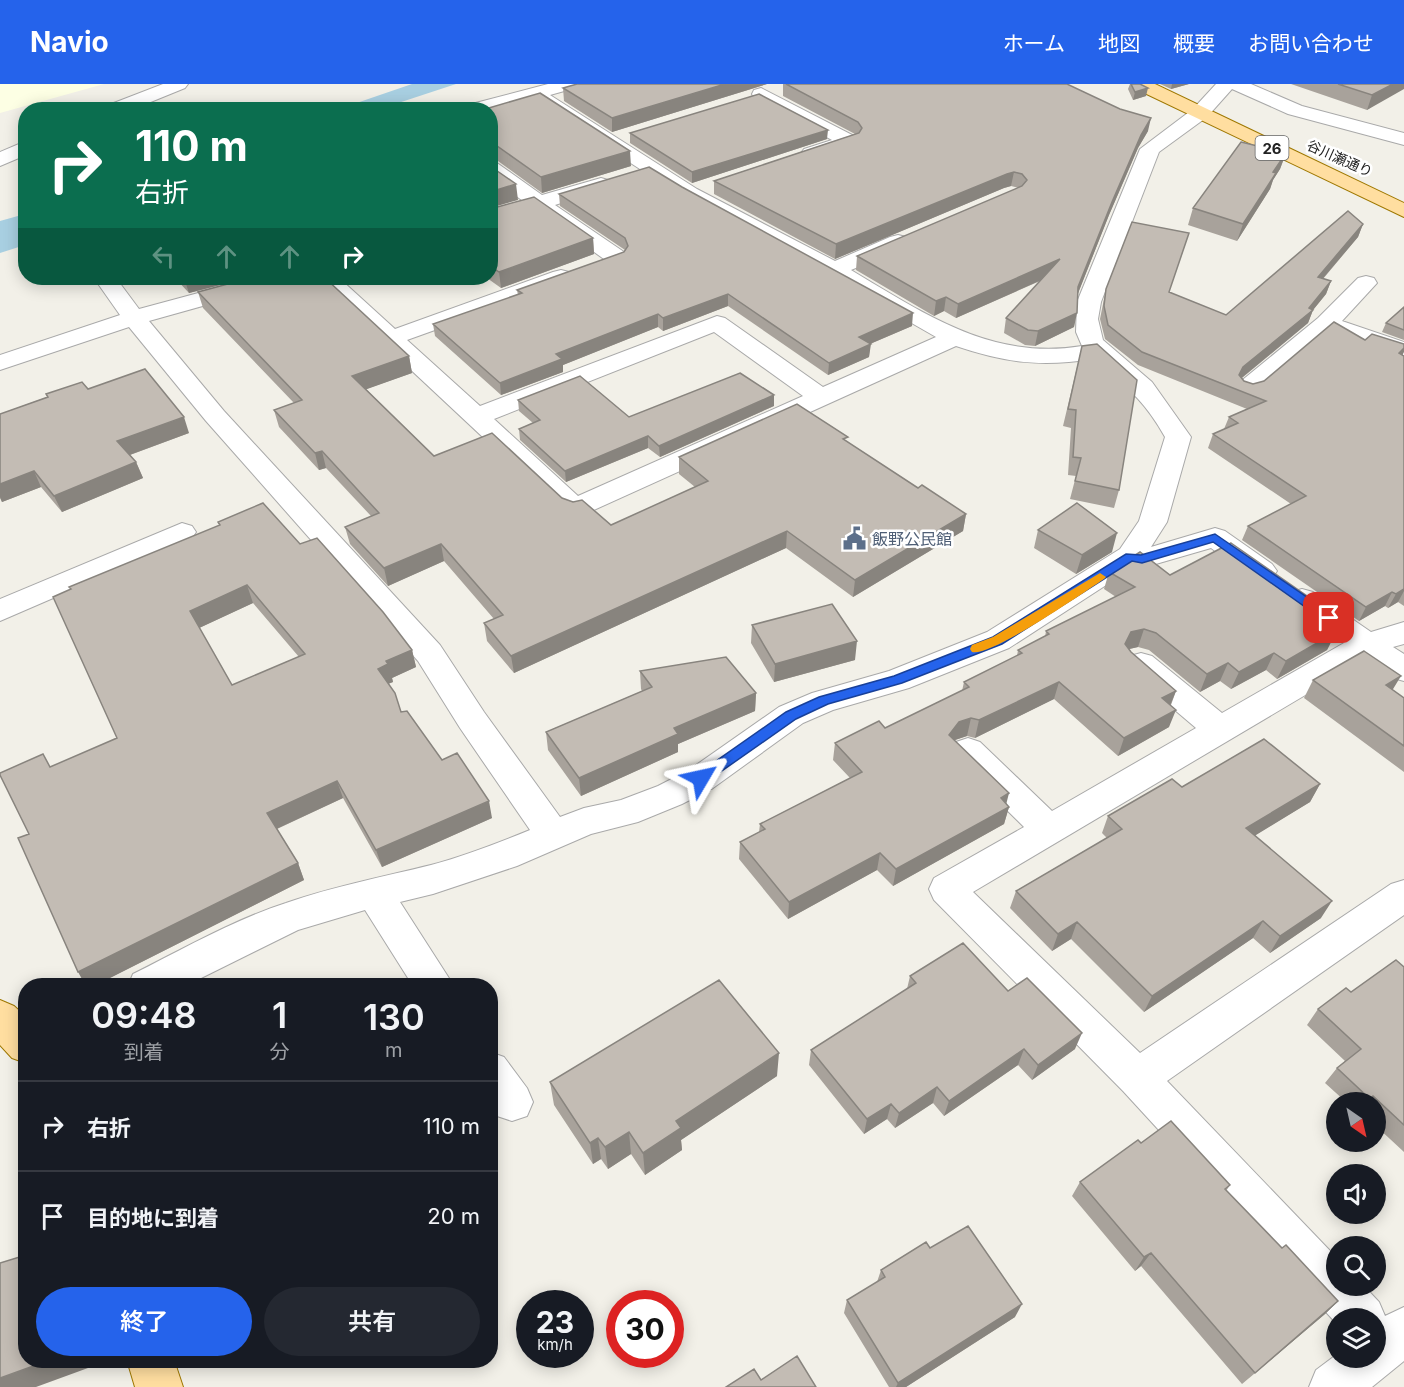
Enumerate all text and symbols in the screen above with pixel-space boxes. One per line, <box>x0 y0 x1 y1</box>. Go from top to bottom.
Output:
text: Navio <box>30 25 109 59</box>
text: ホーム <box>1003 31 1065 56</box>
text: 地図 <box>1098 31 1140 56</box>
text: 概要 <box>1173 31 1215 56</box>
text: お問い合わせ <box>1248 31 1374 56</box>
text: 110 m <box>135 120 248 171</box>
icon: right <box>36 126 114 204</box>
road number: 26 <box>1256 136 1288 160</box>
street label: 谷川瀬通り <box>1305 136 1375 180</box>
text: 右折 <box>135 176 189 209</box>
icon: left <box>147 240 180 273</box>
icon: ahead <box>210 240 243 273</box>
icon: ahead <box>273 240 306 273</box>
icon: right <box>336 240 369 273</box>
public building icon: 飯野公民館 <box>841 526 867 552</box>
place label: 飯野公民館 <box>872 529 952 549</box>
pin <box>1303 592 1354 643</box>
icon: arrive <box>1312 601 1345 634</box>
position arrow <box>669 746 733 810</box>
text: 09:48 <box>91 993 196 1037</box>
text: 1 <box>272 993 287 1037</box>
text: 130 <box>363 995 425 1039</box>
text: m <box>385 1038 403 1062</box>
text: 到着 <box>124 1040 164 1064</box>
text: 分 <box>270 1040 290 1064</box>
north arrow <box>1326 1092 1386 1152</box>
map controls <box>1326 1092 1386 1368</box>
icon: right <box>36 1110 69 1143</box>
text: 110 m <box>423 1113 480 1139</box>
text: 右折 <box>87 1115 131 1141</box>
button: sound <box>1326 1164 1386 1224</box>
icon: arrive <box>36 1200 69 1233</box>
text: 20 m <box>427 1203 480 1229</box>
text: 目的地に到着 <box>87 1205 219 1231</box>
button: search <box>1326 1236 1386 1296</box>
button: 終了 <box>36 1287 252 1356</box>
button: 共有 <box>264 1287 480 1356</box>
speed limit sign: 30 <box>606 1290 684 1368</box>
text: 23 <box>536 1304 574 1340</box>
button: layers <box>1326 1308 1386 1368</box>
text: km/h <box>537 1335 573 1354</box>

